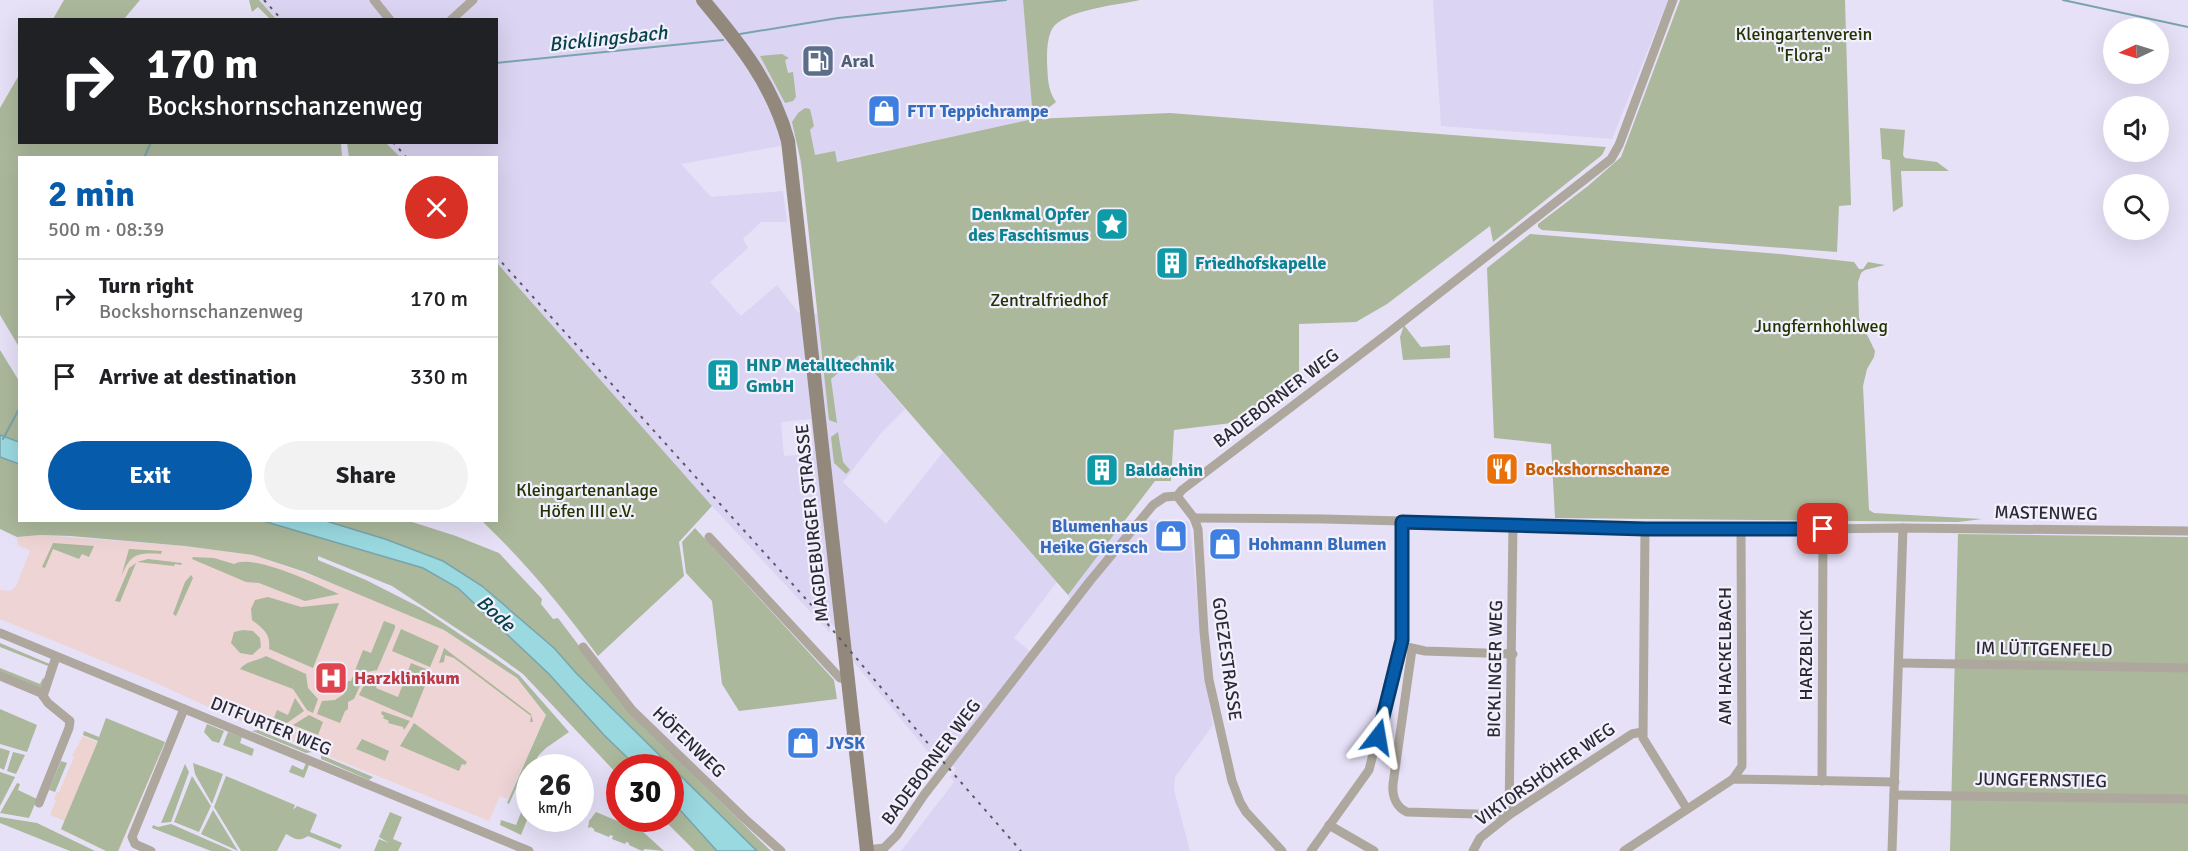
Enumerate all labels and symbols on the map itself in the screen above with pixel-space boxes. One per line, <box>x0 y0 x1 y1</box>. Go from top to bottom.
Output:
north arrow <box>2103 18 2169 84</box>
water label: Bicklingsbach <box>548 20 670 57</box>
park label: Kleingartenverein "Flora" <box>1736 23 1872 66</box>
fuel station icon: Aral <box>800 43 836 79</box>
place label: Aral <box>841 50 875 72</box>
shop icon: FTT Teppichrampe <box>866 93 902 129</box>
place label: FTT Teppichrampe <box>907 100 1049 122</box>
place label: Denkmal Opfer des Faschismus <box>968 203 1090 246</box>
place icon: Denkmal Opfer des Faschismus <box>1094 206 1130 242</box>
building icon: Friedhofskapelle <box>1154 245 1190 281</box>
place label: Friedhofskapelle <box>1195 252 1327 274</box>
park label: Zentralfriedhof <box>990 289 1109 311</box>
park label: Jungfernhohlweg <box>1754 315 1888 337</box>
street label: BADEBORNER WEG <box>1209 344 1343 452</box>
place label: HNP Metalltechnik GmbH <box>746 354 895 397</box>
building icon: HNP Metalltechnik GmbH <box>705 357 741 393</box>
street label: MAGDEBURGER STRASSE <box>791 423 833 623</box>
restaurant icon: Bockshornschanze <box>1484 451 1520 487</box>
building icon: Baldachin <box>1084 452 1120 488</box>
place label: Bockshornschanze <box>1525 458 1670 480</box>
place label: Baldachin <box>1125 459 1203 481</box>
park label: Kleingartenanlage Höfen III e.V. <box>516 479 658 522</box>
street label: MASTENWEG <box>1994 501 2098 525</box>
pin <box>1797 503 1848 554</box>
place label: Blumenhaus Heike Giersch <box>1040 515 1148 558</box>
shop icon: Blumenhaus Heike Giersch <box>1153 518 1189 554</box>
shop icon: Hohmann Blumen <box>1207 526 1243 562</box>
place label: Hohmann Blumen <box>1248 533 1387 555</box>
street label: AM HACKELBACH <box>1714 587 1736 725</box>
water label: Bode <box>471 590 521 638</box>
street label: GOEZESTRASSE <box>1207 596 1247 722</box>
street label: BICKLINGER WEG <box>1483 600 1507 738</box>
street label: HARZBLICK <box>1795 609 1817 701</box>
street label: IM LÜTTGENFELD <box>1975 637 2113 661</box>
hospital icon: Harzklinikum <box>313 660 349 696</box>
place label: Harzklinikum <box>354 667 460 689</box>
street label: DITFURTER WEG <box>207 692 335 760</box>
street label: BADEBORNER WEG <box>877 695 985 829</box>
street label: HÖFENWEG <box>648 702 730 782</box>
position arrow <box>1346 705 1410 769</box>
street label: VIKTORSHÖHER WEG <box>1471 718 1619 830</box>
shop icon: JYSK <box>785 725 821 761</box>
place label: JYSK <box>826 732 866 754</box>
speed limit sign: 30 <box>606 754 684 832</box>
street label: JUNGFERNSTIEG <box>1975 768 2107 792</box>

